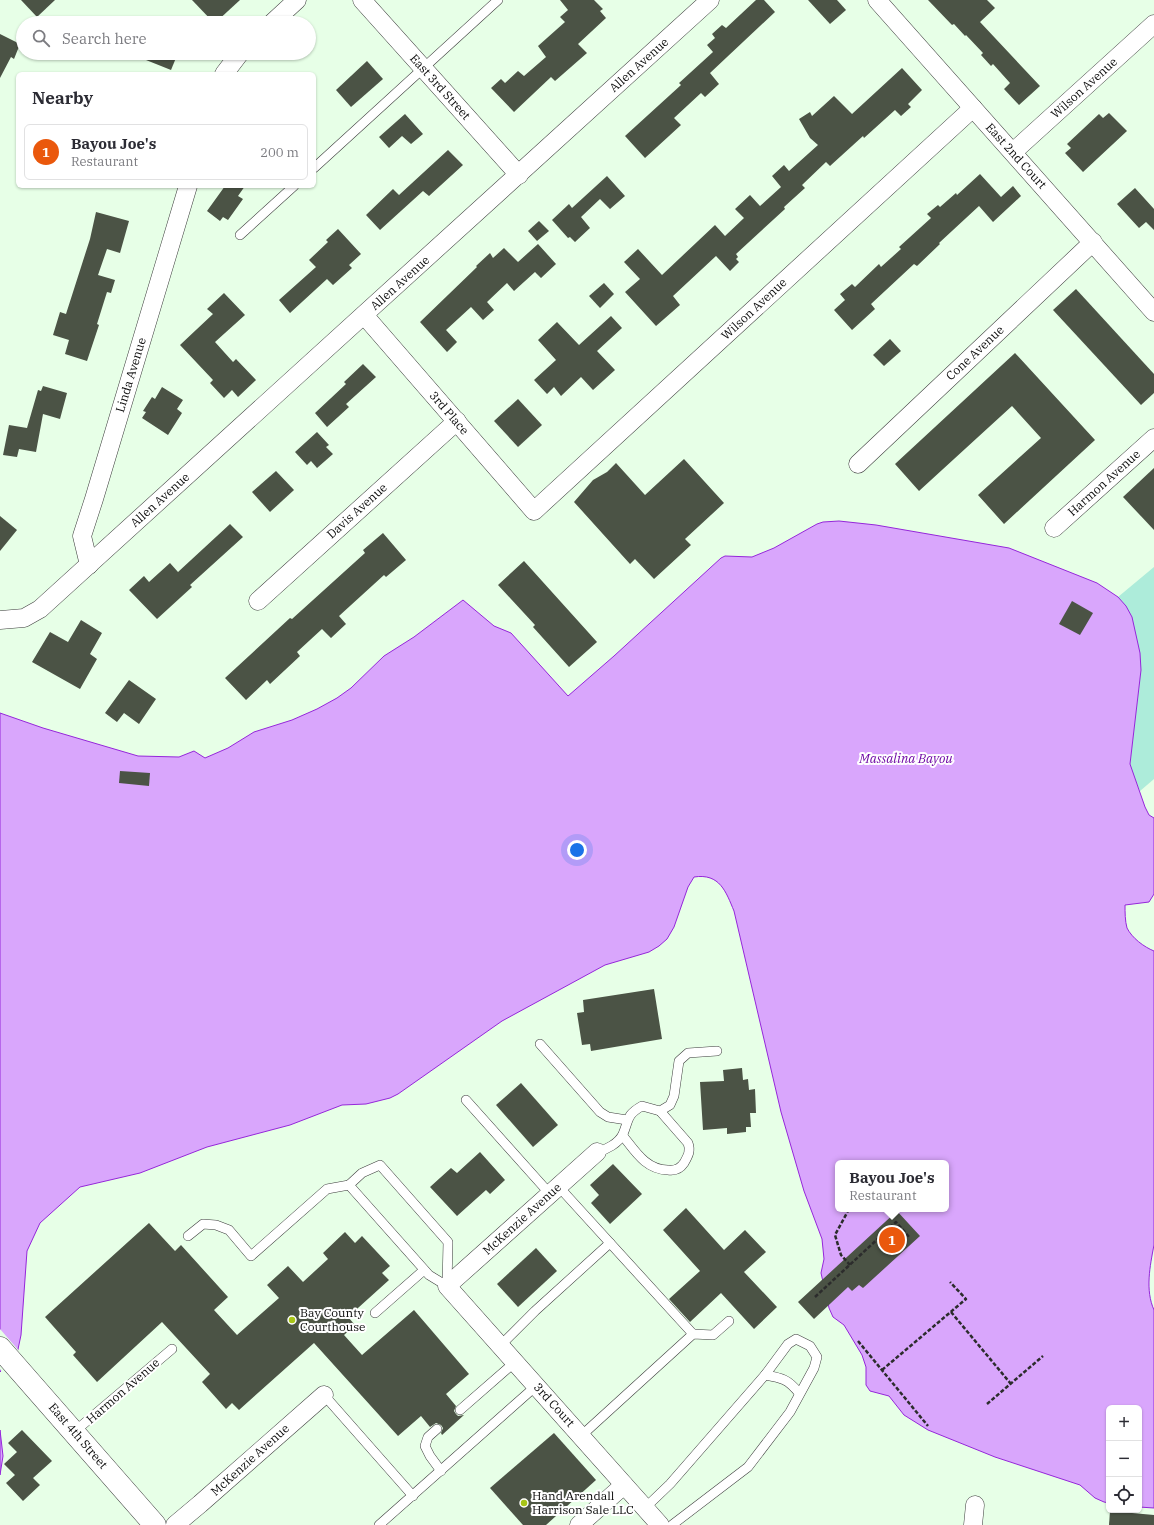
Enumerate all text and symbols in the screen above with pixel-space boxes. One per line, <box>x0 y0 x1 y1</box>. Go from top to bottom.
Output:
search box <box>16 16 316 60</box>
icon: search <box>30 27 52 49</box>
text: Search here <box>62 29 147 48</box>
street label: Allen Avenue <box>606 34 671 95</box>
street label: East 3rd Street <box>407 51 474 123</box>
street label: Wilson Avenue <box>1047 54 1120 121</box>
text: Nearby <box>32 87 93 109</box>
street label: East 2nd Court <box>983 120 1050 192</box>
text: Bayou Joe's <box>71 134 156 153</box>
text: 1 <box>42 144 50 161</box>
text: 200 m <box>260 144 299 161</box>
text: Restaurant <box>71 153 138 170</box>
street label: Allen Avenue <box>367 252 432 313</box>
street label: Wilson Avenue <box>718 274 790 343</box>
street label: Cone Avenue <box>943 322 1007 383</box>
street label: Linda Avenue <box>112 336 149 414</box>
street label: 3rd Place <box>426 388 472 438</box>
street label: Harmon Avenue <box>1064 446 1143 519</box>
street label: Allen Avenue <box>127 469 192 530</box>
street label: Davis Avenue <box>323 480 390 542</box>
water label: Massalina Bayou <box>858 750 953 767</box>
your location <box>567 840 587 860</box>
popup <box>835 1160 949 1212</box>
text: Bayou Joe's <box>849 1168 935 1187</box>
street label: McKenzie Avenue <box>479 1180 564 1258</box>
text: Restaurant <box>849 1187 917 1204</box>
pin: 1 <box>879 1225 905 1255</box>
place label: Bay County Courthouse <box>300 1305 366 1334</box>
marker: Bay County Courthouse <box>287 1315 297 1325</box>
street label: Harmon Avenue <box>83 1355 162 1427</box>
street label: 3rd Court <box>531 1380 578 1430</box>
street label: East 4th Street <box>46 1400 111 1472</box>
map controls <box>1106 1405 1142 1513</box>
button: + <box>1106 1405 1142 1441</box>
street label: McKenzie Avenue <box>207 1421 292 1499</box>
button: − <box>1106 1441 1142 1477</box>
button: locate <box>1106 1477 1142 1513</box>
place label: Hand Arendall Harrison Sale LLC <box>532 1488 634 1517</box>
marker: Hand Arendall Harrison Sale LLC <box>519 1498 529 1508</box>

